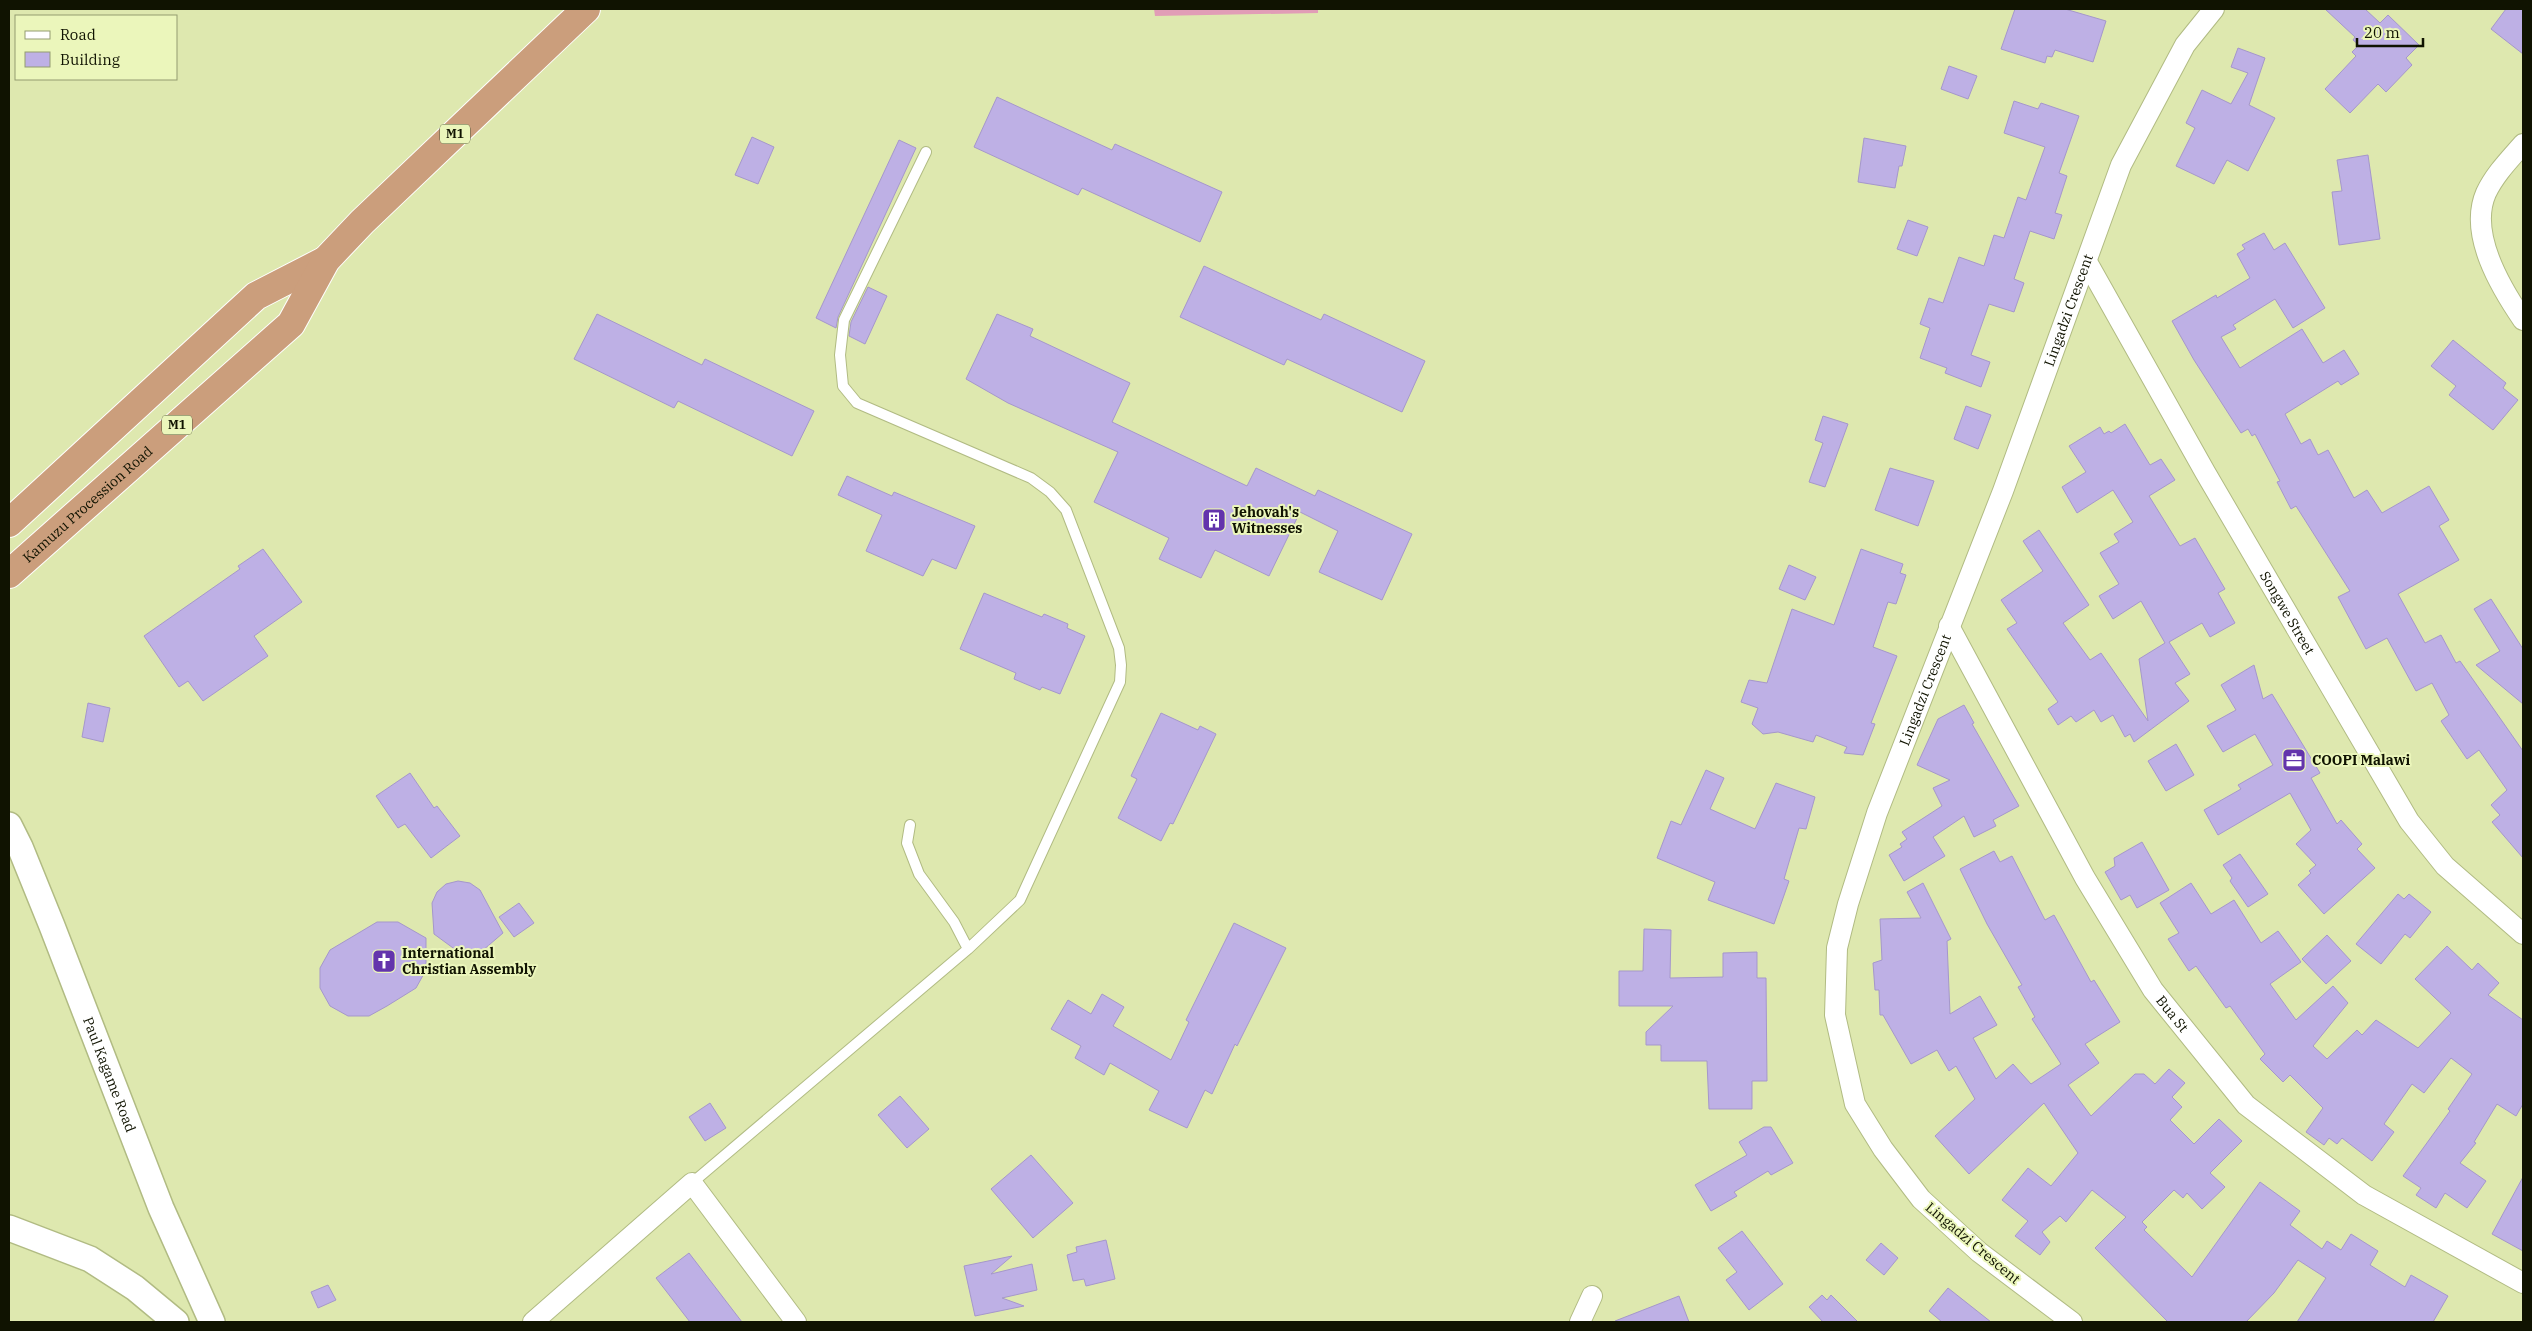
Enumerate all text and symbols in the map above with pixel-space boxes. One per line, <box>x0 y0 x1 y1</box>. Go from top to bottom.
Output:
legend <box>15 15 178 80</box>
scale bar <box>2357 15 2423 47</box>
text: 20 m <box>2364 23 2400 42</box>
text: Road <box>60 25 96 44</box>
text: Building <box>60 50 120 69</box>
road number: M1 <box>440 125 470 144</box>
street label: Lingadzi Crescent <box>2040 251 2097 369</box>
road number: M1 <box>162 416 192 434</box>
street label: Kamuzu Procession Road <box>19 442 157 567</box>
place label: Jehovah's Witnesses <box>1232 503 1302 537</box>
building icon: Jehovah's Witnesses <box>1201 507 1227 533</box>
street label: Songwe Street <box>2256 568 2319 658</box>
street label: Lingadzi Crescent <box>1895 632 1955 748</box>
office icon: COOPI Malawi <box>2281 747 2307 773</box>
place label: COOPI Malawi <box>2312 751 2411 769</box>
place label: International Christian Assembly <box>402 944 536 978</box>
church icon: International Christian Assembly <box>371 948 397 974</box>
street label: Bua St <box>2152 992 2192 1036</box>
street label: Paul Kagame Road <box>79 1014 140 1135</box>
street label: Lingadzi Crescent <box>1922 1198 2024 1288</box>

